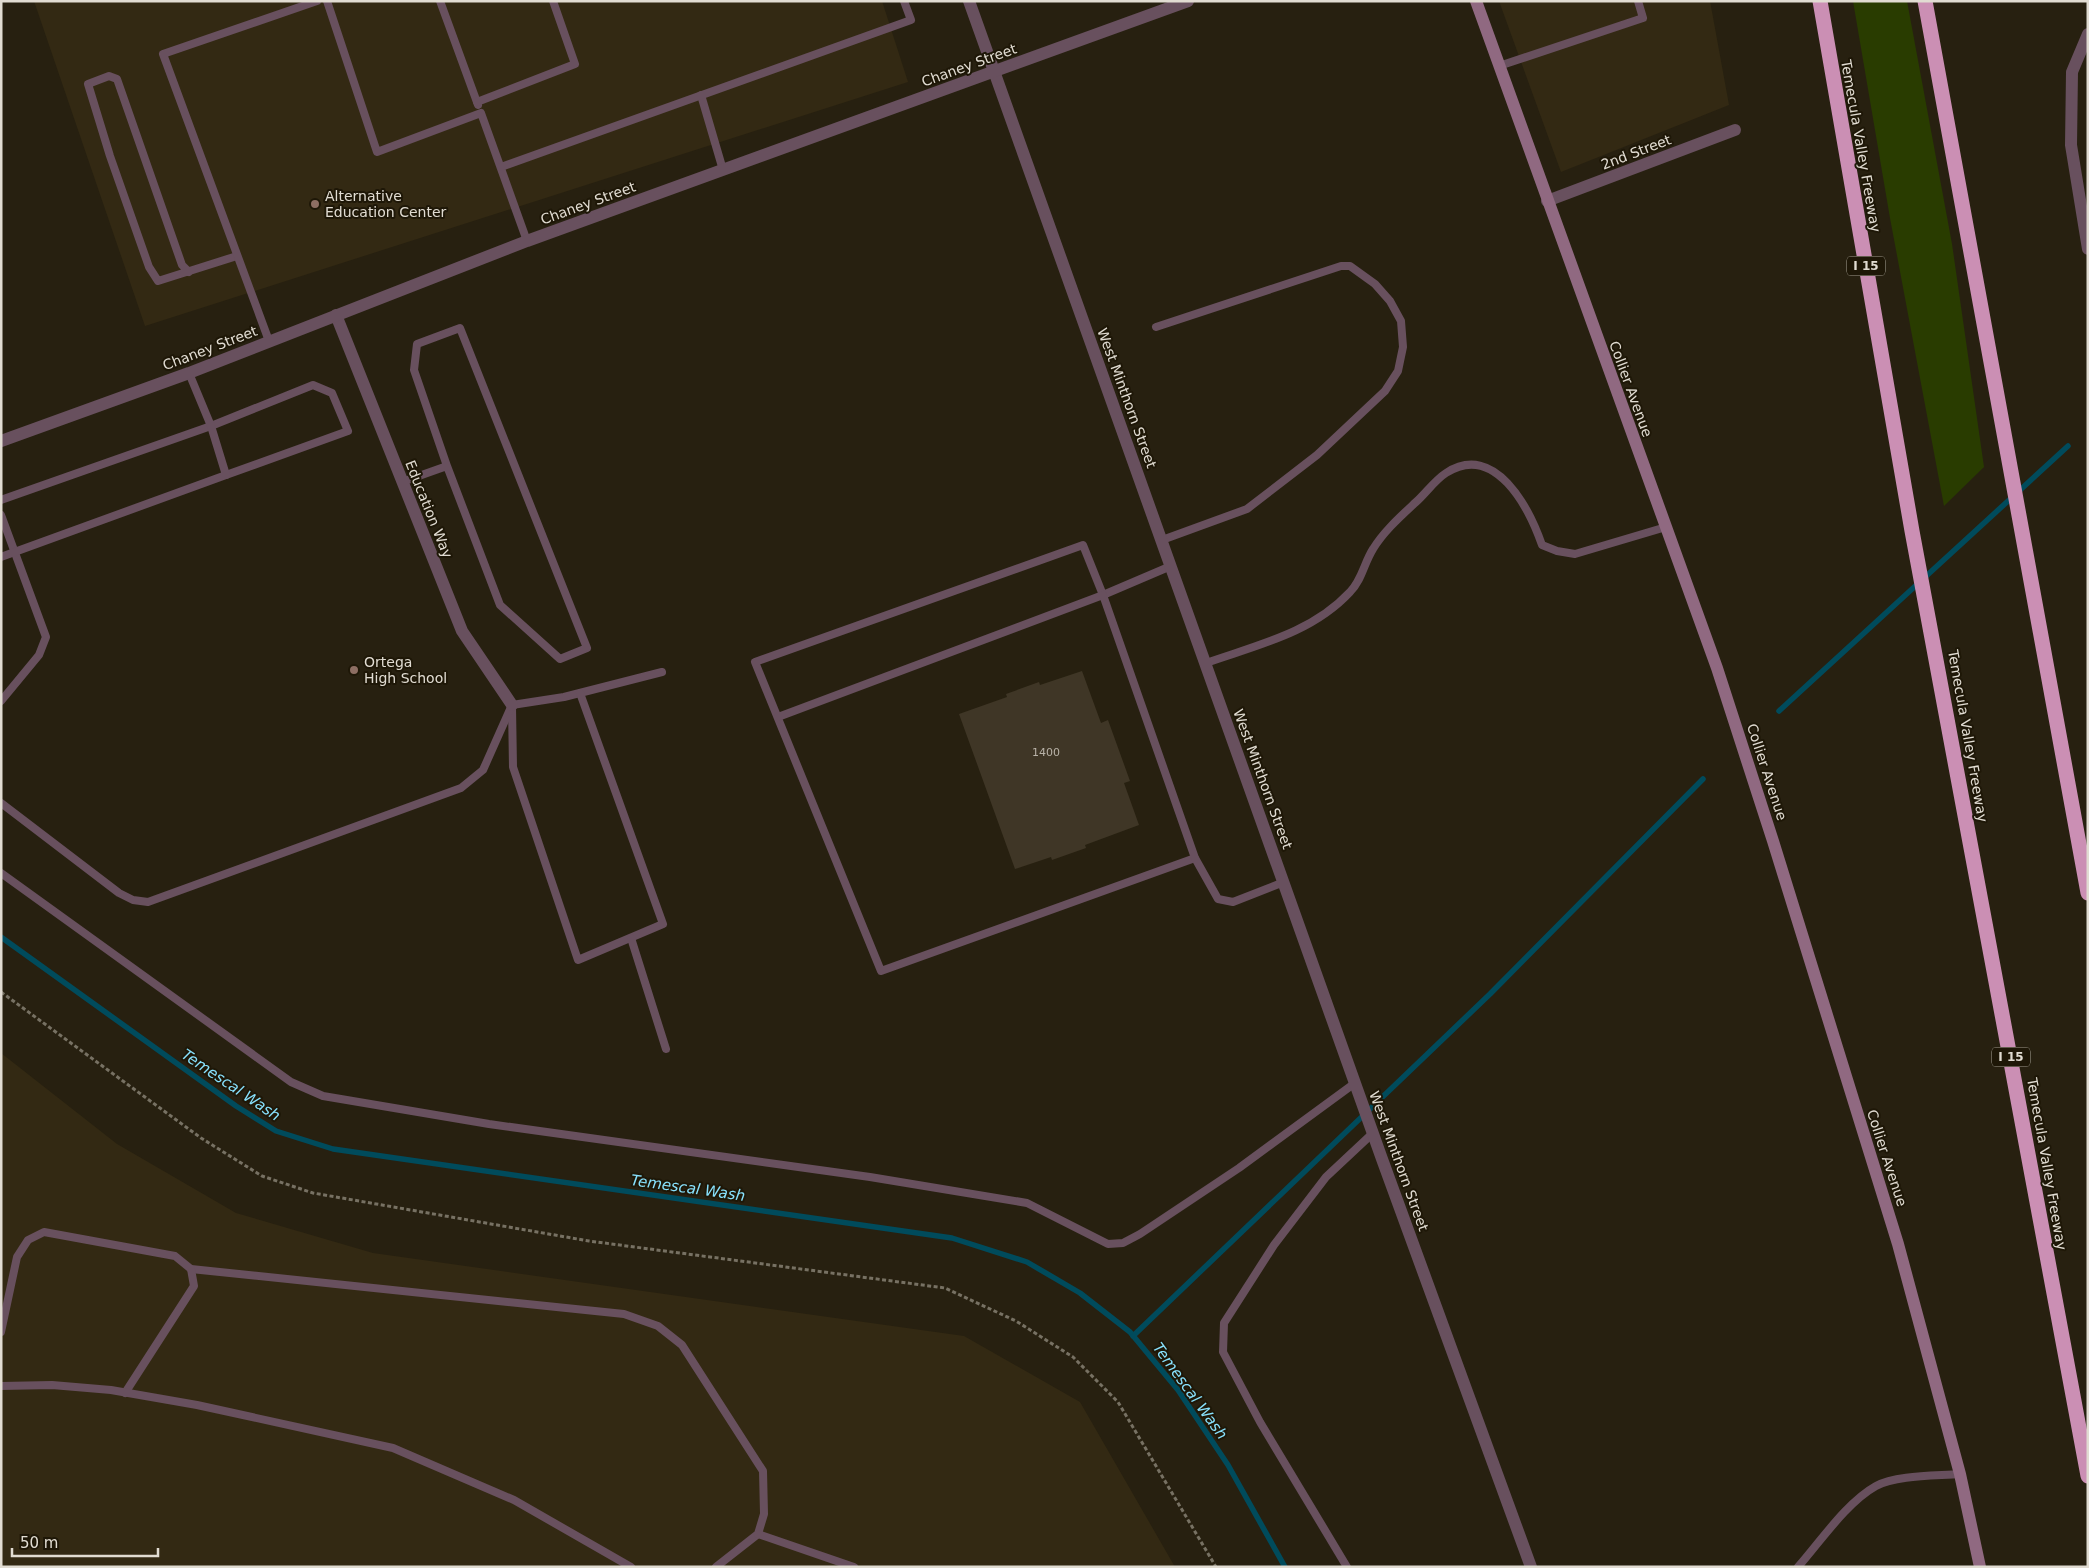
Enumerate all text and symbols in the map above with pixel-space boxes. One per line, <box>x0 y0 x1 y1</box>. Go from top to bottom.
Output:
street label: Chaney Street <box>919 40 1019 90</box>
street label: Temecula Valley Freeway <box>1838 58 1884 233</box>
street label: 2nd Street <box>1599 131 1674 173</box>
street label: Chaney Street <box>538 178 638 228</box>
place label: Alternative Education Center <box>325 188 447 220</box>
marker: Alternative Education Center <box>309 198 321 210</box>
road number: I 15 <box>1847 256 1885 276</box>
street label: Chaney Street <box>160 322 260 373</box>
street label: West Minthorn Street <box>1094 326 1160 471</box>
street label: Collier Avenue <box>1606 339 1656 439</box>
street label: Education Way <box>402 458 456 560</box>
street label: Temecula Valley Freeway <box>1945 648 1991 823</box>
place label: Ortega High School <box>364 654 447 686</box>
marker: Ortega High School <box>348 664 360 676</box>
street label: West Minthorn Street <box>1230 707 1296 852</box>
street label: Collier Avenue <box>1744 722 1790 822</box>
house number: 1400 <box>1032 746 1060 759</box>
water label: Temescal Wash <box>178 1045 284 1125</box>
road number: I 15 <box>1992 1048 2030 1066</box>
street label: Temecula Valley Freeway <box>2024 1076 2070 1251</box>
street label: West Minthorn Street <box>1366 1089 1432 1234</box>
street label: Collier Avenue <box>1864 1108 1910 1208</box>
water label: Temescal Wash <box>630 1171 746 1205</box>
water label: Temescal Wash <box>1149 1339 1231 1443</box>
scale bar <box>12 1526 159 1558</box>
text: 50 m <box>20 1534 58 1552</box>

